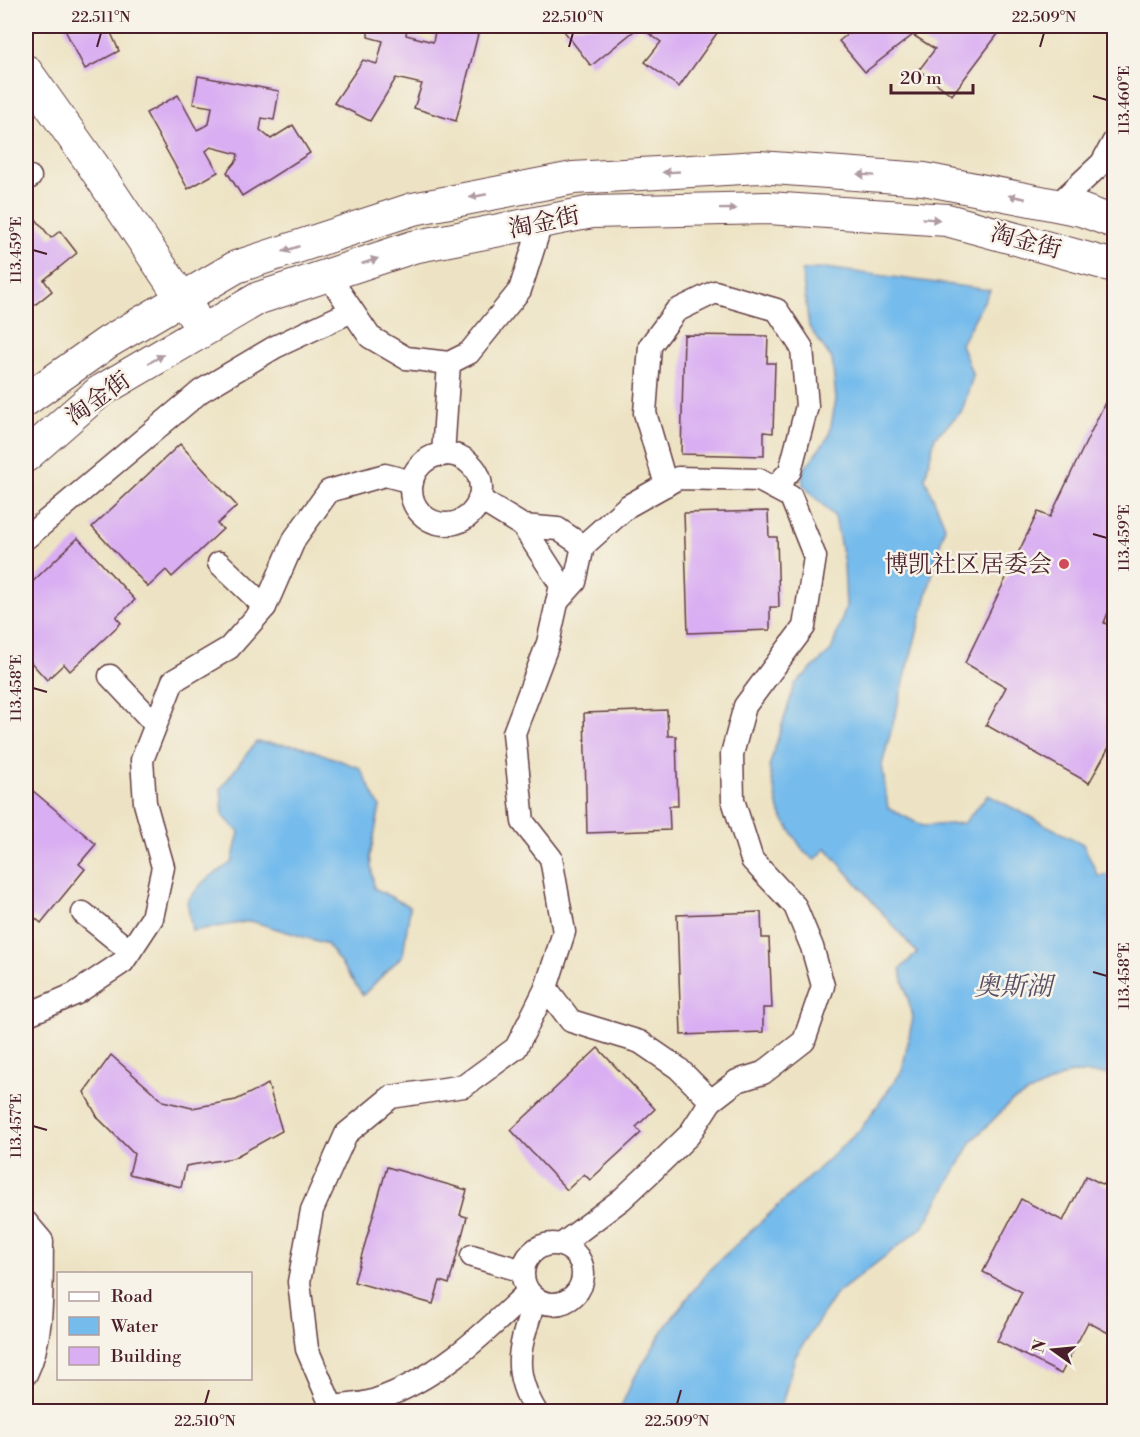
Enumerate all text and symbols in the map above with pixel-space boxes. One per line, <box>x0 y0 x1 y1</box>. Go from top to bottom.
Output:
text: 22.511°N <box>72 8 130 27</box>
text: 22.510°N <box>542 8 604 27</box>
text: 22.509°N <box>1012 8 1076 27</box>
scale bar <box>891 57 974 95</box>
text: 113.460°E <box>1115 66 1134 134</box>
text: 20 m <box>900 67 942 90</box>
one-way arrow <box>661 168 680 177</box>
one-way arrow <box>856 170 875 179</box>
one-way arrow <box>468 192 487 201</box>
one-way arrow <box>1008 192 1027 202</box>
street label: 淘金街 <box>506 201 583 245</box>
one-way arrow <box>718 204 737 214</box>
one-way arrow <box>921 214 940 224</box>
text: 113.459°E <box>7 216 26 284</box>
street label: 淘金街 <box>987 218 1064 266</box>
one-way arrow <box>282 245 300 254</box>
one-way arrow <box>361 256 379 265</box>
one-way arrow <box>148 353 164 364</box>
street label: 淘金街 <box>61 366 137 432</box>
text: 113.459°E <box>1115 504 1134 572</box>
place label: 博凯社区居委会 <box>884 550 1052 580</box>
marker: 博凯社区居委会 <box>1057 557 1071 571</box>
text: 113.458°E <box>7 654 26 722</box>
text: 113.458°E <box>1115 942 1134 1010</box>
water label: 奥斯湖 <box>974 971 1056 1003</box>
text: 113.457°E <box>7 1093 26 1159</box>
legend <box>57 1272 252 1380</box>
text: Road <box>111 1285 154 1308</box>
text: Water <box>110 1315 159 1338</box>
north arrow <box>1023 1320 1083 1380</box>
text: N <box>1028 1337 1051 1355</box>
text: Building <box>110 1345 182 1368</box>
text: 22.510°N <box>174 1412 236 1431</box>
text: 22.509°N <box>645 1412 709 1431</box>

